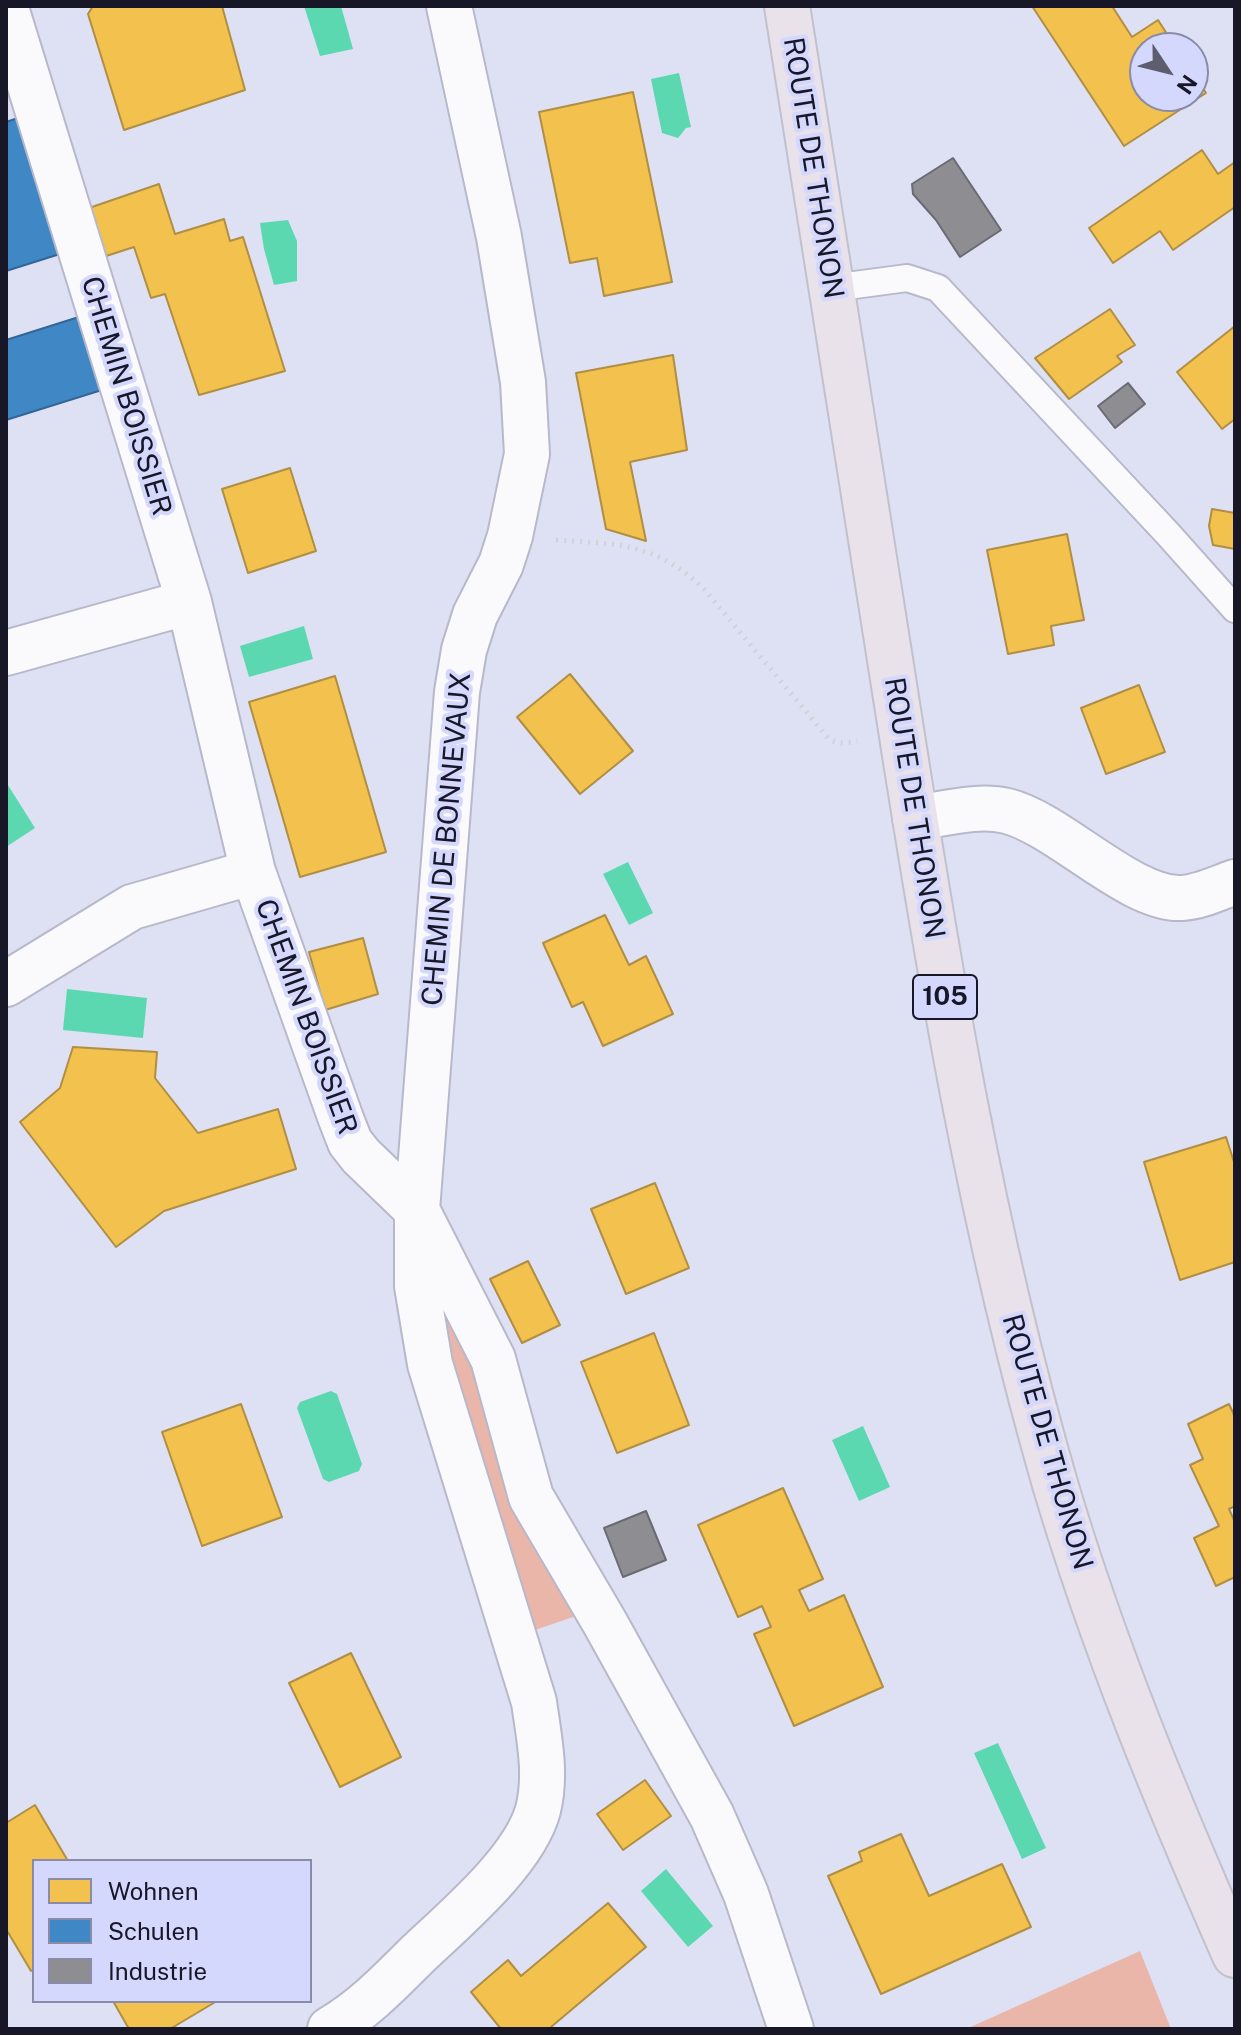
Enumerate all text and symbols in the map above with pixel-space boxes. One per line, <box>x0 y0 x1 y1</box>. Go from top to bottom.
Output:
north arrow <box>1129 32 1209 112</box>
street label: ROUTE DE THONON <box>776 35 850 301</box>
text: N <box>1171 70 1203 99</box>
street label: CHEMIN BOISSIER <box>74 272 178 520</box>
street label: CHEMIN DE BONNEVAUX <box>416 671 478 1007</box>
street label: ROUTE DE THONON <box>877 675 951 941</box>
street label: CHEMIN BOISSIER <box>248 895 364 1139</box>
road number: 105 <box>913 975 977 1019</box>
street label: ROUTE DE THONON <box>994 1310 1100 1574</box>
legend <box>32 1859 312 2003</box>
text: Wohnen <box>108 1877 199 1905</box>
text: Schulen <box>108 1917 199 1945</box>
text: Industrie <box>108 1957 207 1985</box>

